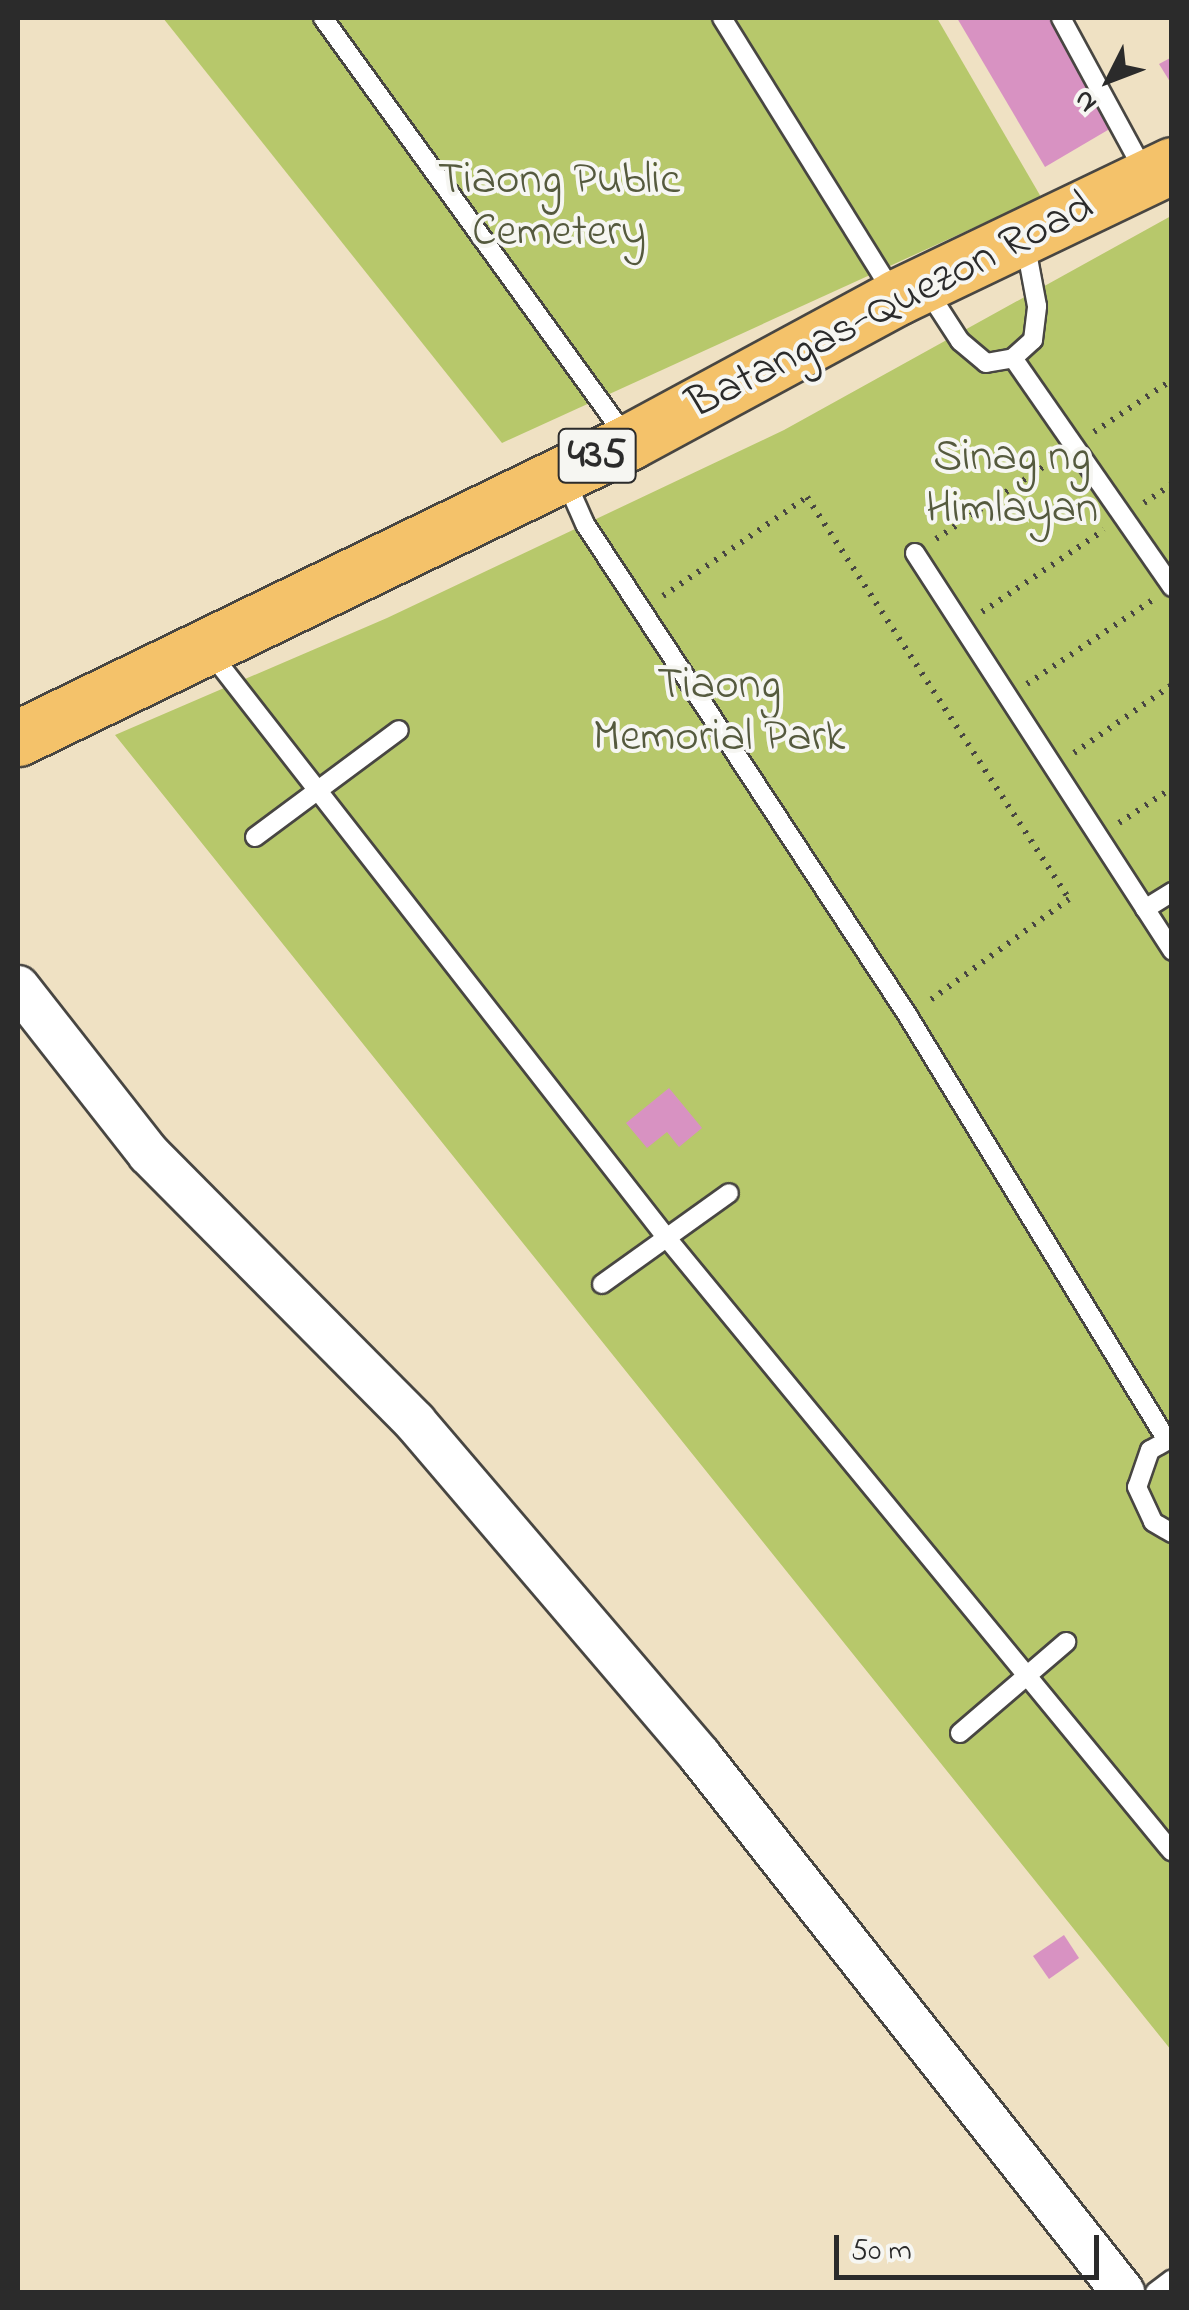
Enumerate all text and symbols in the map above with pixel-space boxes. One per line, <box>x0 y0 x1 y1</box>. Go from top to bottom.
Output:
north arrow <box>1059 30 1159 130</box>
text: N <box>1065 80 1108 121</box>
park label: Tiaong Public Cemetery <box>438 155 680 261</box>
street label: Batangas-Quezon Road <box>679 181 1103 433</box>
road number: 435 <box>557 419 637 493</box>
park label: Sinag ng Himlayan <box>926 432 1098 538</box>
park label: Tiaong Memorial Park <box>593 660 845 766</box>
scale bar <box>839 2215 1104 2277</box>
text: 50 m <box>851 2230 912 2274</box>

